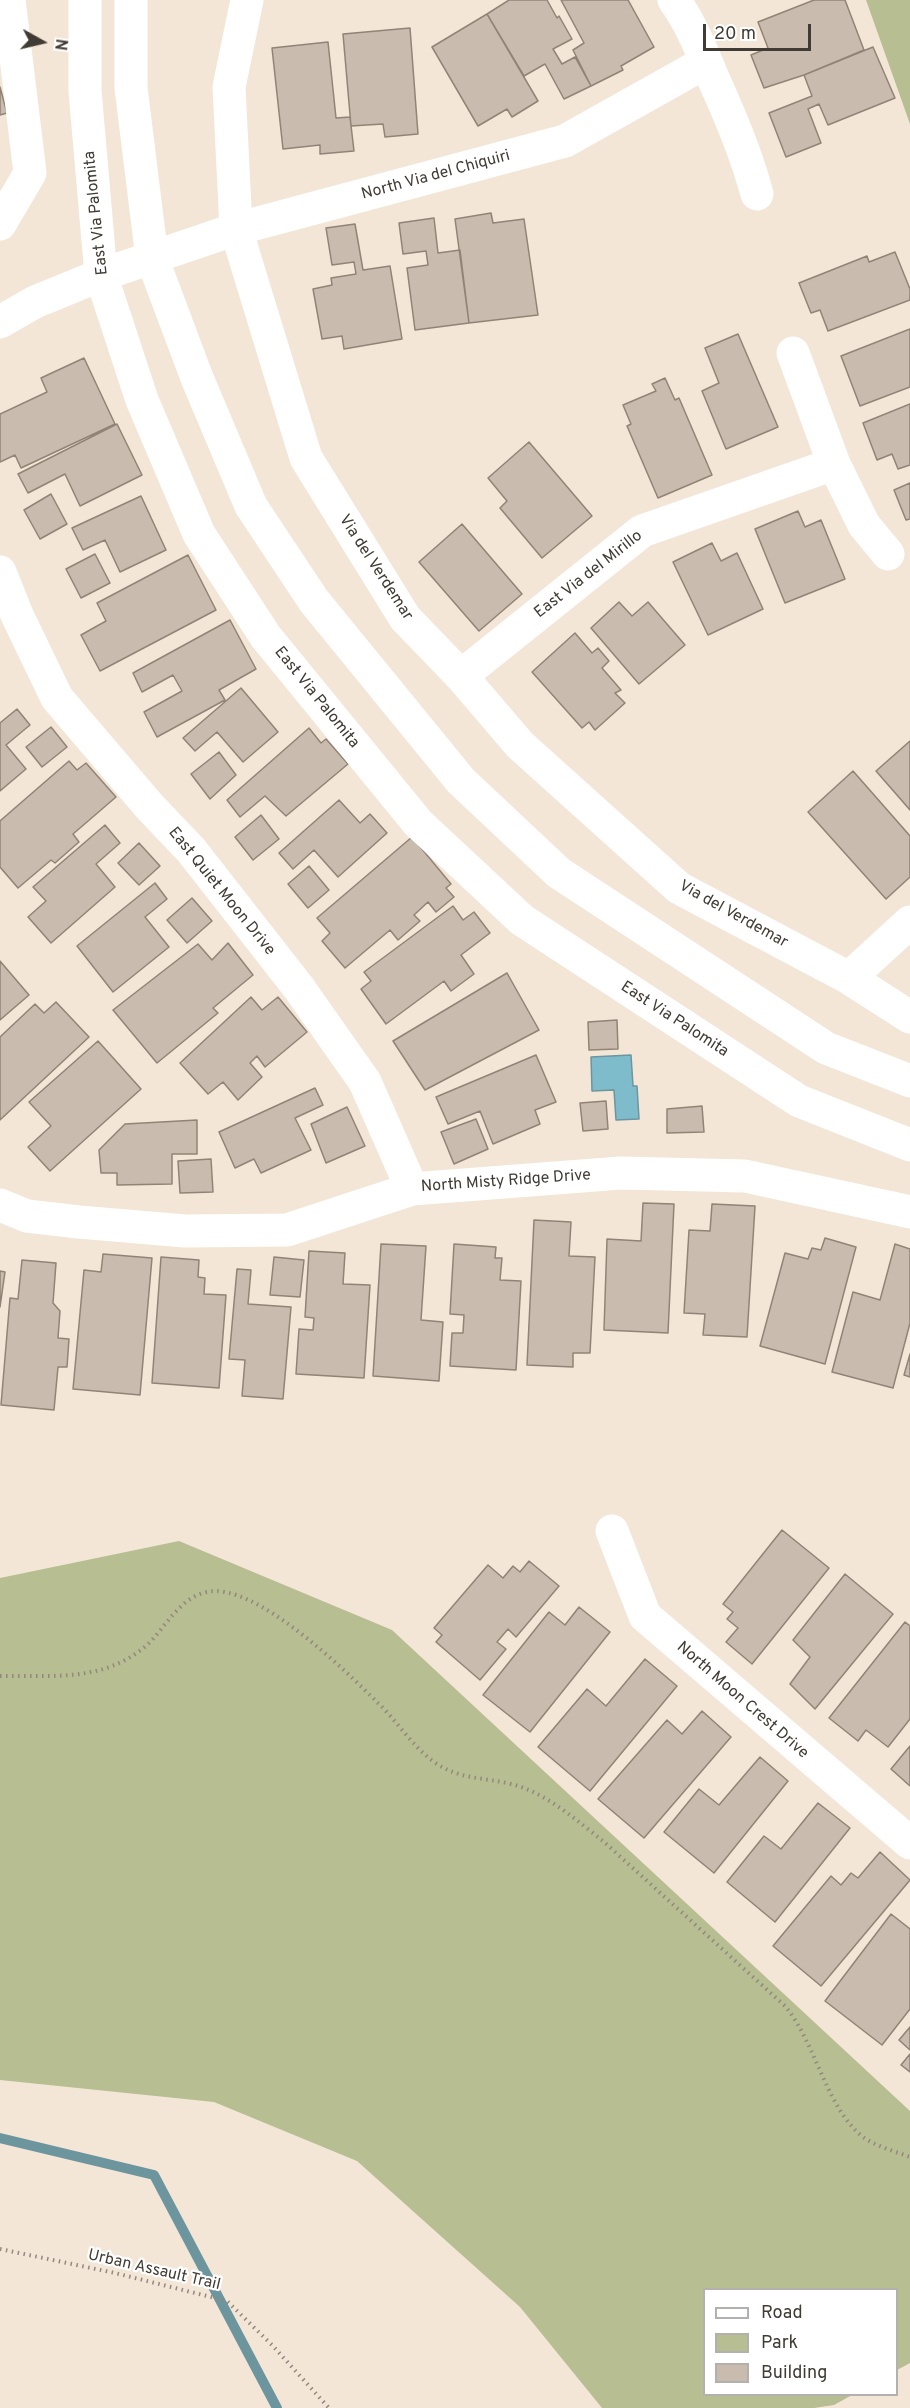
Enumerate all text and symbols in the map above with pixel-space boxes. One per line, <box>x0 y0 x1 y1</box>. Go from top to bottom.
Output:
north arrow <box>12 12 72 72</box>
scale bar <box>706 12 814 50</box>
text: 20 m <box>714 23 756 46</box>
text: N <box>49 37 71 52</box>
street label: North Via del Chiquiri <box>360 147 512 205</box>
street label: East Via Palomita <box>81 150 113 276</box>
street label: Via del Verdemar <box>334 512 416 624</box>
street label: East Via del Mirillo <box>531 527 647 623</box>
street label: East Via Palomita <box>269 643 363 753</box>
street label: East Quiet Moon Drive <box>163 824 279 960</box>
street label: Via del Verdemar <box>675 877 791 953</box>
street label: East Via Palomita <box>616 978 732 1062</box>
street label: North Misty Ridge Drive <box>420 1166 592 1198</box>
street label: North Moon Crest Drive <box>672 1638 812 1764</box>
street label: Urban Assault Trail <box>86 2246 222 2296</box>
legend <box>703 2288 898 2396</box>
text: Road <box>761 2302 803 2325</box>
text: Park <box>761 2332 798 2355</box>
text: Building <box>761 2362 827 2385</box>

